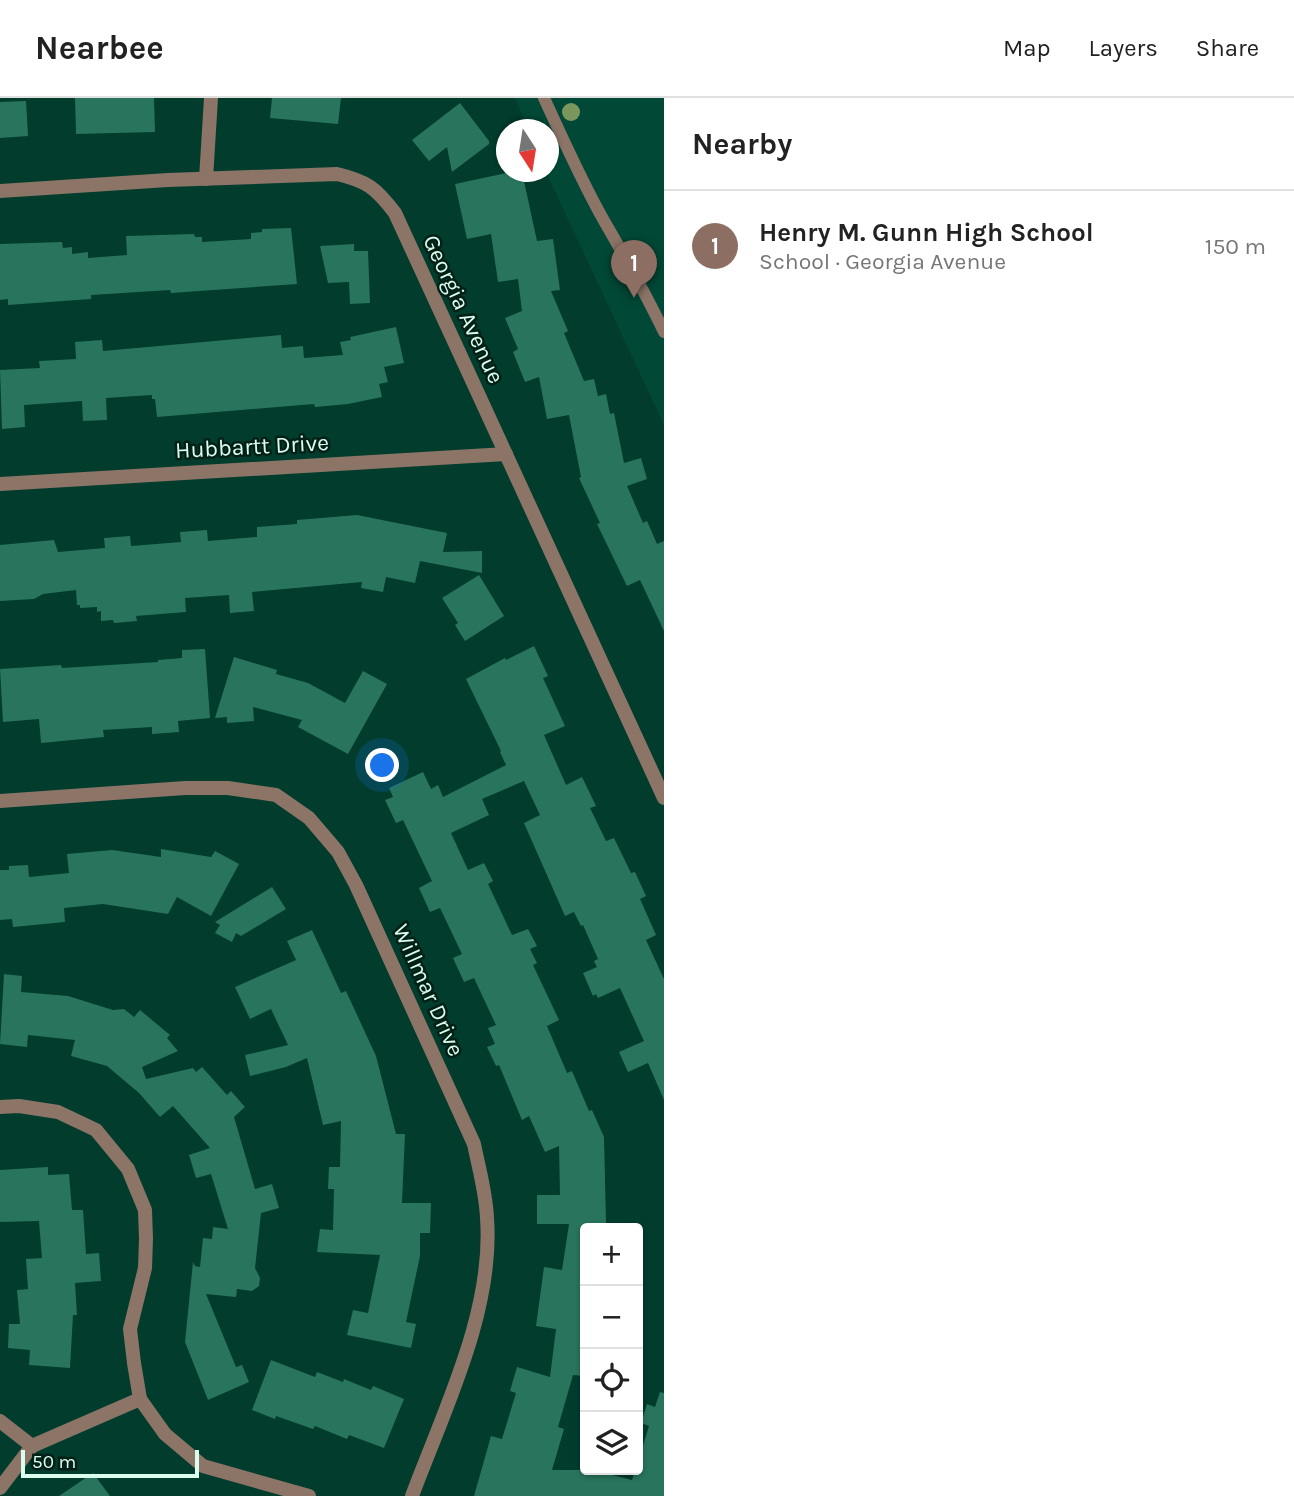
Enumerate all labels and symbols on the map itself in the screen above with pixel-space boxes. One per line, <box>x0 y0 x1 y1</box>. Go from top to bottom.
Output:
north arrow <box>496 119 559 182</box>
street label: Georgia Avenue <box>417 231 510 388</box>
pin: 1 <box>611 240 657 298</box>
street label: Hubbartt Drive <box>174 429 330 464</box>
your location <box>365 748 399 782</box>
street label: Willmar Drive <box>387 920 470 1061</box>
scale bar <box>21 1447 200 1479</box>

